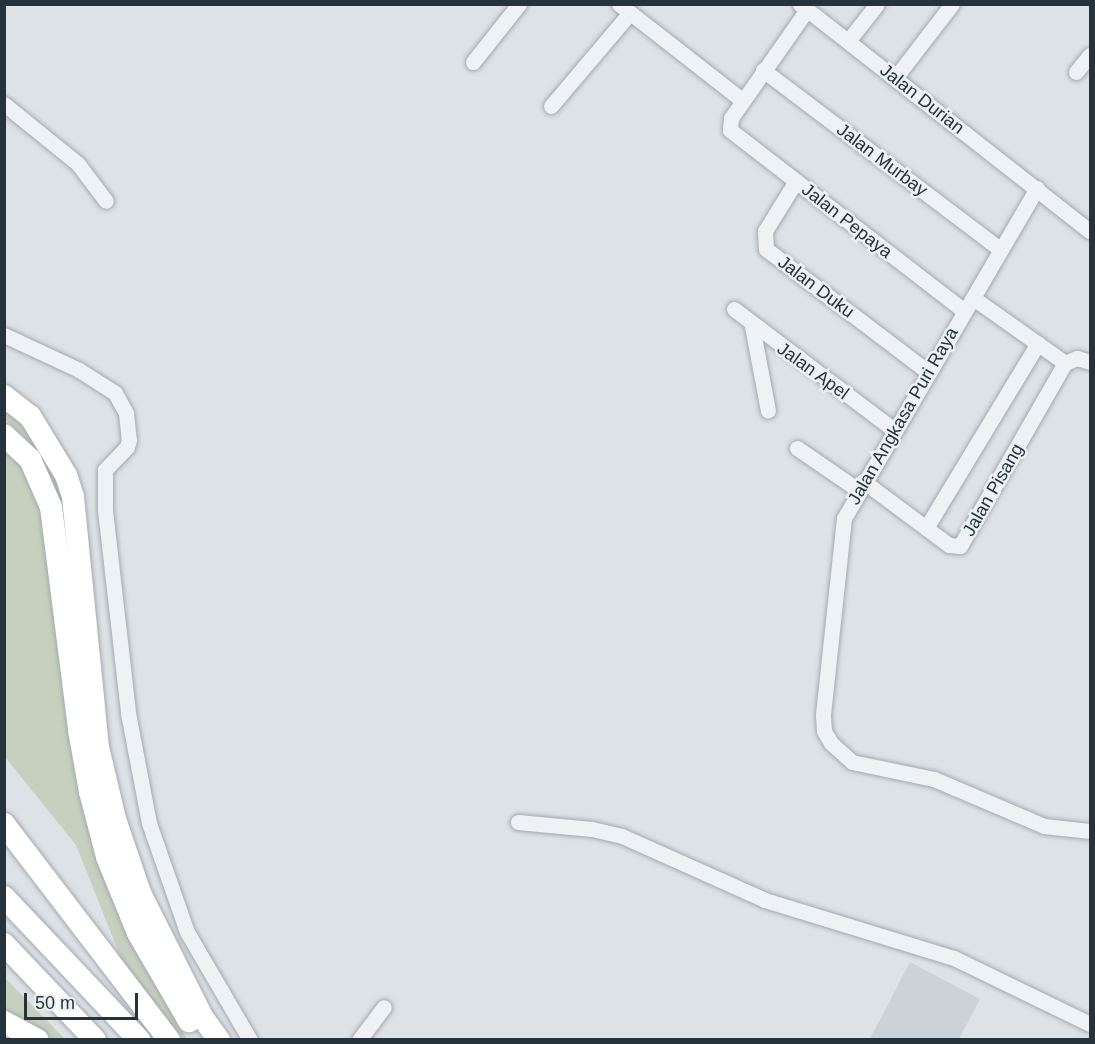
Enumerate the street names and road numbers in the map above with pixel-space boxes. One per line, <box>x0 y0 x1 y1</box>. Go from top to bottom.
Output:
street label: Jalan Durian <box>876 59 968 139</box>
street label: Jalan Murbay <box>832 119 932 201</box>
street label: Jalan Pepaya <box>797 179 897 263</box>
street label: Jalan Duku <box>774 251 858 323</box>
street label: Jalan Angkasa Puri Raya <box>843 323 963 509</box>
street label: Jalan Apel <box>773 338 853 404</box>
street label: Jalan Pisang <box>958 440 1028 540</box>

